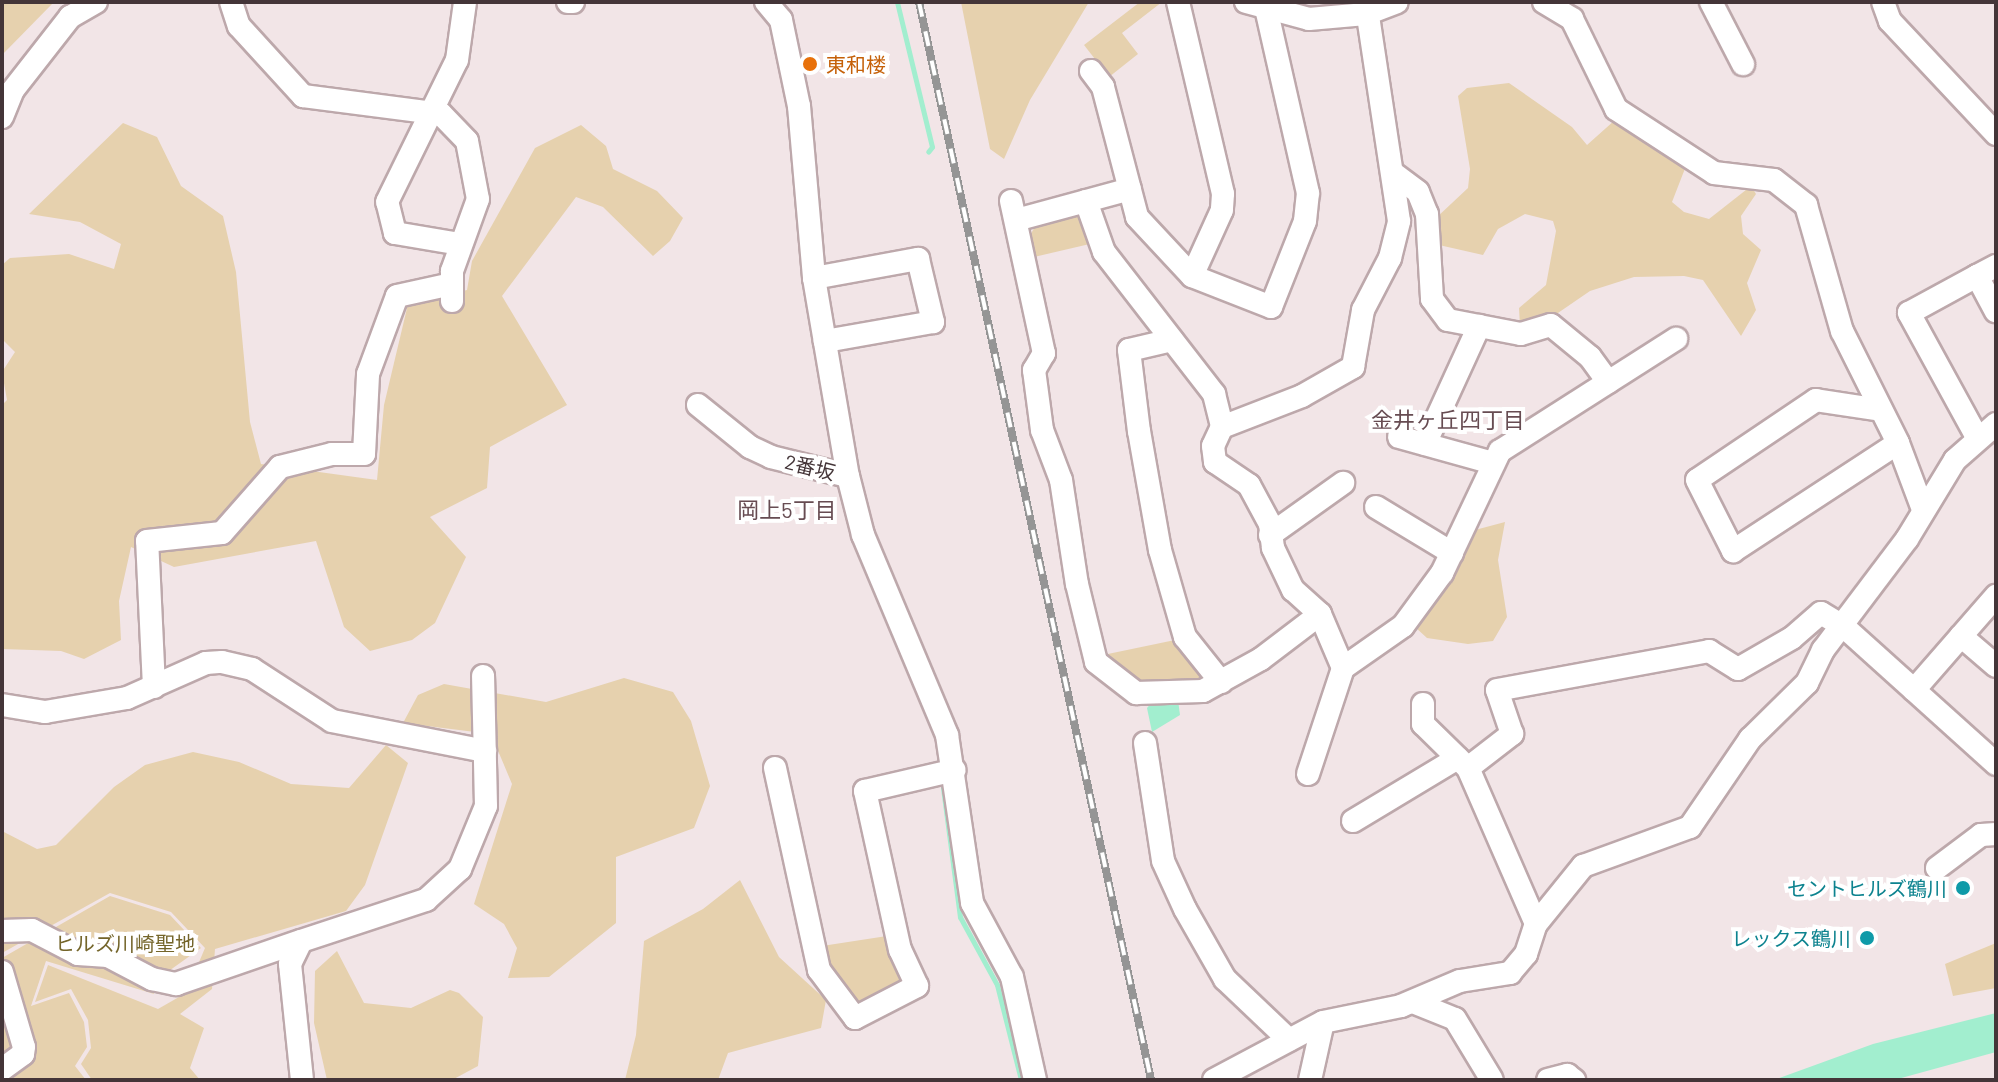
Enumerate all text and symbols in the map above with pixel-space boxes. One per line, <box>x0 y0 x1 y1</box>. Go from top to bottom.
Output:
place label: 東和楼 <box>826 52 886 76</box>
marker: 東和楼 <box>801 55 819 73</box>
district label: 金井ヶ丘四丁目 <box>1371 407 1525 433</box>
street label: 2番坂 <box>782 449 838 485</box>
district label: 岡上5丁目 <box>737 497 837 523</box>
place label: セントヒルズ鶴川 <box>1787 876 1947 900</box>
marker: セントヒルズ鶴川 <box>1954 879 1972 897</box>
place label: レックス鶴川 <box>1731 926 1851 950</box>
marker: レックス鶴川 <box>1858 929 1876 947</box>
park label: ヒルズ川崎聖地 <box>55 931 195 955</box>

